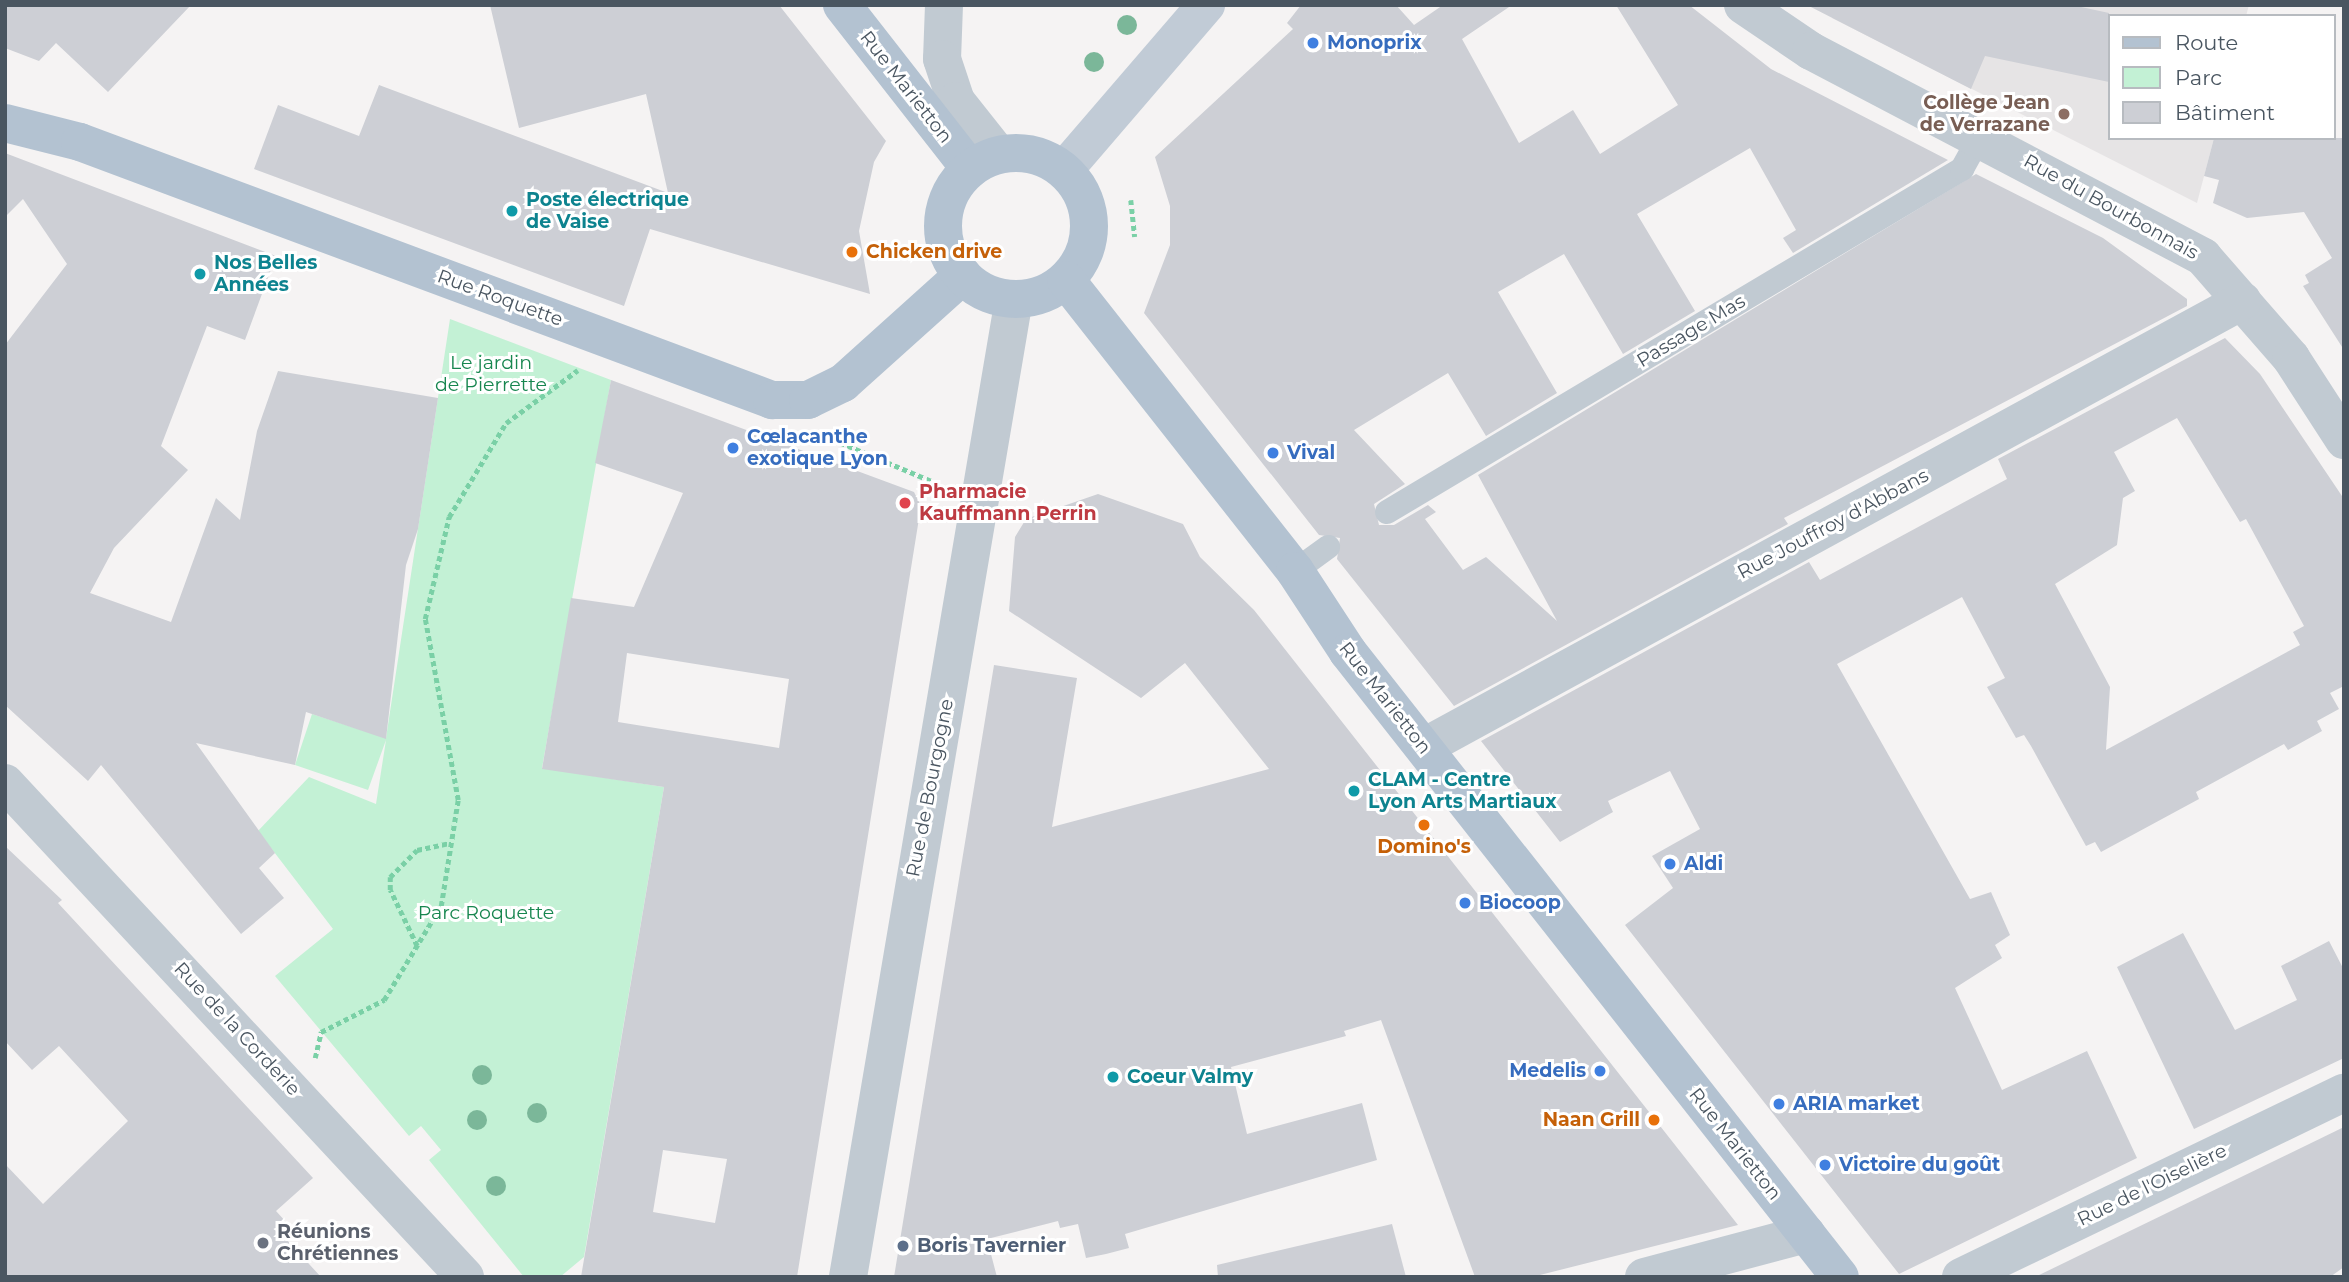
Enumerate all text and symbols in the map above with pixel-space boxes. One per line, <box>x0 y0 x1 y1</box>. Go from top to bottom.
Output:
legend <box>2108 14 2335 140</box>
street label: Rue Marietton <box>855 26 957 148</box>
text: Route <box>2175 30 2238 55</box>
place label: Monoprix <box>1327 32 1421 54</box>
marker: Monoprix <box>1305 35 1321 51</box>
text: Parc <box>2175 65 2222 90</box>
place label: Collège Jean de Verrazane <box>1920 92 2050 136</box>
text: Bâtiment <box>2175 100 2275 125</box>
marker: Collège Jean de Verrazane <box>2056 106 2072 122</box>
street label: Rue du Bourbonnais <box>2020 149 2202 265</box>
place label: Poste électrique de Vaise <box>526 189 689 233</box>
marker: Poste électrique de Vaise <box>504 203 520 219</box>
place label: Chicken drive <box>866 241 1002 263</box>
marker: Chicken drive <box>844 244 860 260</box>
place label: Nos Belles Années <box>214 252 317 296</box>
street label: Rue Roquette <box>434 265 566 331</box>
marker: Nos Belles Années <box>192 266 208 282</box>
street label: Passage Mas <box>1633 290 1749 372</box>
park label: Le jardin de Pierrette <box>435 352 547 396</box>
place label: Cœlacanthe exotique Lyon <box>747 426 888 470</box>
marker: Cœlacanthe exotique Lyon <box>725 440 741 456</box>
place label: Vival <box>1287 442 1335 464</box>
marker: Vival <box>1265 445 1281 461</box>
street label: Rue Jouffroy d'Abbans <box>1734 464 1932 584</box>
place label: Pharmacie Kauffmann Perrin <box>919 481 1097 525</box>
marker: Pharmacie Kauffmann Perrin <box>897 495 913 511</box>
street label: Rue Marietton <box>1334 637 1436 759</box>
street label: Rue de Bourgogne <box>902 697 958 879</box>
place label: CLAM - Centre Lyon Arts Martiaux <box>1368 769 1557 813</box>
marker: CLAM - Centre Lyon Arts Martiaux <box>1346 783 1362 799</box>
marker: Domino's <box>1416 817 1432 833</box>
place label: Domino's <box>1377 836 1471 858</box>
place label: Aldi <box>1684 853 1723 875</box>
marker: Aldi <box>1662 856 1678 872</box>
place label: Biocoop <box>1479 892 1561 914</box>
marker: Biocoop <box>1457 895 1473 911</box>
park label: Parc Roquette <box>418 902 554 924</box>
street label: Rue de la Corderie <box>169 957 305 1101</box>
place label: Medelis <box>1509 1060 1586 1082</box>
marker: Medelis <box>1592 1063 1608 1079</box>
place label: Coeur Valmy <box>1127 1066 1253 1088</box>
marker: Coeur Valmy <box>1105 1069 1121 1085</box>
street label: Rue Marietton <box>1684 1083 1786 1205</box>
place label: ARIA market <box>1793 1093 1920 1115</box>
marker: ARIA market <box>1771 1096 1787 1112</box>
place label: Naan Grill <box>1543 1109 1640 1131</box>
marker: Naan Grill <box>1646 1112 1662 1128</box>
street label: Rue de l'Oiselière <box>2074 1139 2230 1231</box>
place label: Victoire du goût <box>1839 1154 2000 1176</box>
marker: Victoire du goût <box>1817 1157 1833 1173</box>
place label: Réunions Chrétiennes <box>277 1221 398 1265</box>
marker: Réunions Chrétiennes <box>255 1235 271 1251</box>
place label: Boris Tavernier <box>917 1235 1066 1257</box>
marker: Boris Tavernier <box>895 1238 911 1254</box>

